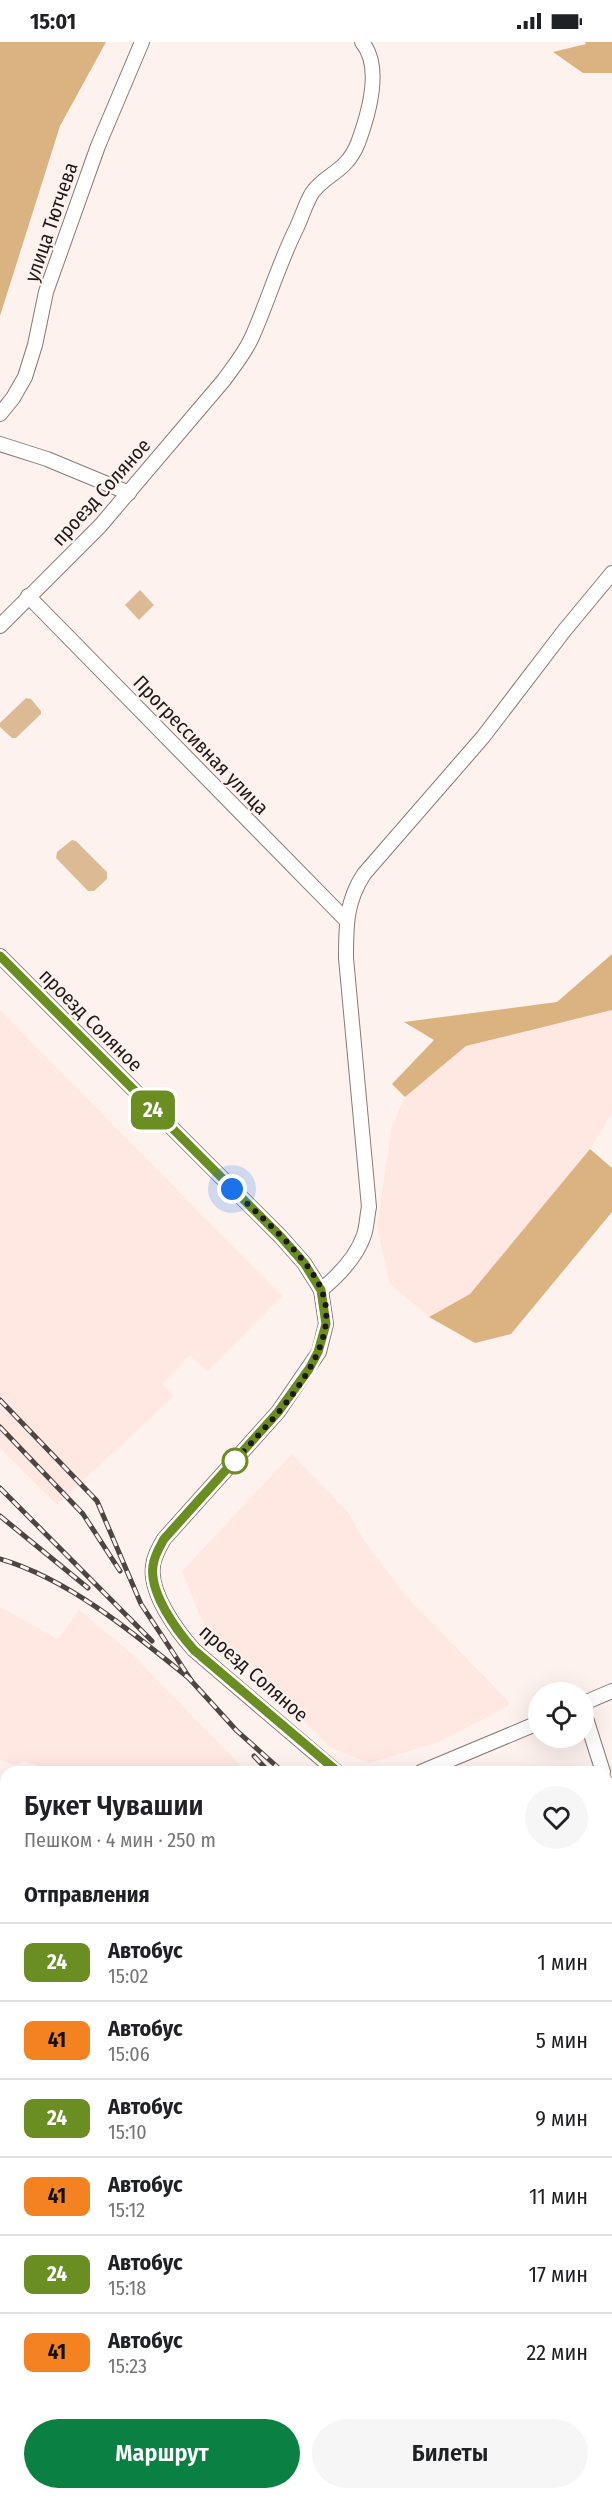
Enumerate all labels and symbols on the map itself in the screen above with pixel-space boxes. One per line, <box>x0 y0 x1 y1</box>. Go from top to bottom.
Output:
street label: улица Тютчева <box>19 159 83 285</box>
street label: проезд Соляное <box>47 433 155 551</box>
street label: Прогрессивная улица <box>128 670 274 820</box>
street label: проезд Соляное <box>34 963 148 1077</box>
line badge: 24 <box>126 1090 180 1130</box>
your location <box>217 1174 247 1204</box>
unlabelled marker <box>222 1448 248 1474</box>
street label: проезд Соляное <box>195 1619 313 1727</box>

